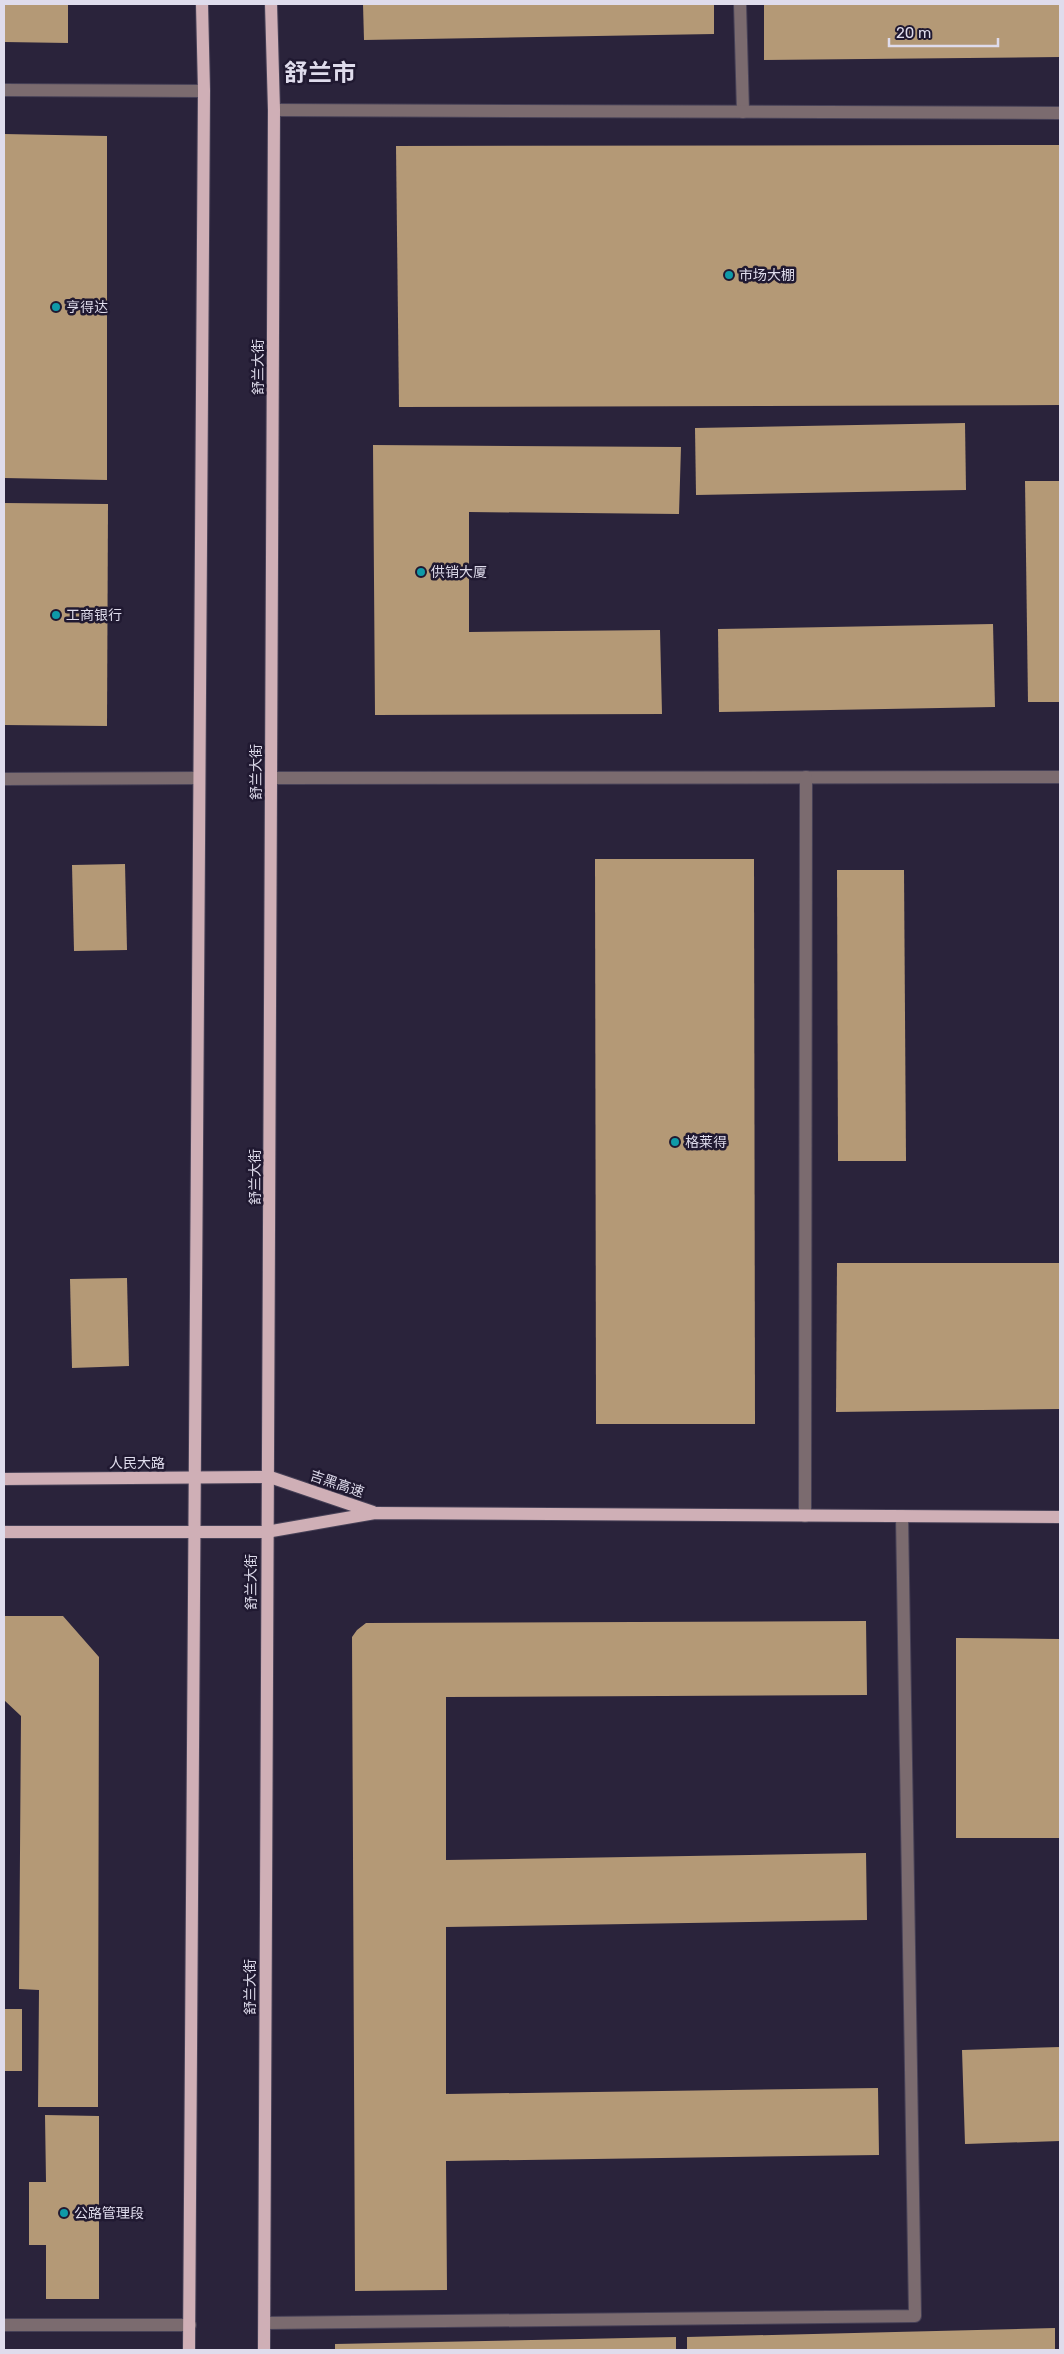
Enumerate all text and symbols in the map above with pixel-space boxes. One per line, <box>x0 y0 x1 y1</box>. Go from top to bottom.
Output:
scale bar <box>889 15 998 47</box>
text: 20 m <box>896 24 931 42</box>
district label: 舒兰市 <box>284 59 356 87</box>
place label: 市场大棚 <box>739 267 795 284</box>
marker: 市场大棚 <box>723 269 735 281</box>
place label: 亨得达 <box>66 299 108 316</box>
marker: 亨得达 <box>50 301 62 313</box>
street label: 舒兰大街 <box>250 339 267 395</box>
place label: 供销大厦 <box>431 564 487 581</box>
marker: 供销大厦 <box>415 566 427 578</box>
place label: 工商银行 <box>66 607 122 624</box>
marker: 工商银行 <box>50 609 62 621</box>
street label: 舒兰大街 <box>248 744 265 800</box>
place label: 格莱得 <box>685 1134 727 1151</box>
marker: 格莱得 <box>669 1136 681 1148</box>
street label: 舒兰大街 <box>247 1149 264 1205</box>
street label: 人民大路 <box>109 1455 165 1472</box>
street label: 吉黑高速 <box>308 1467 366 1501</box>
street label: 舒兰大街 <box>243 1554 260 1610</box>
street label: 舒兰大街 <box>242 1959 259 2015</box>
place label: 公路管理段 <box>74 2205 144 2222</box>
marker: 公路管理段 <box>58 2207 70 2219</box>

